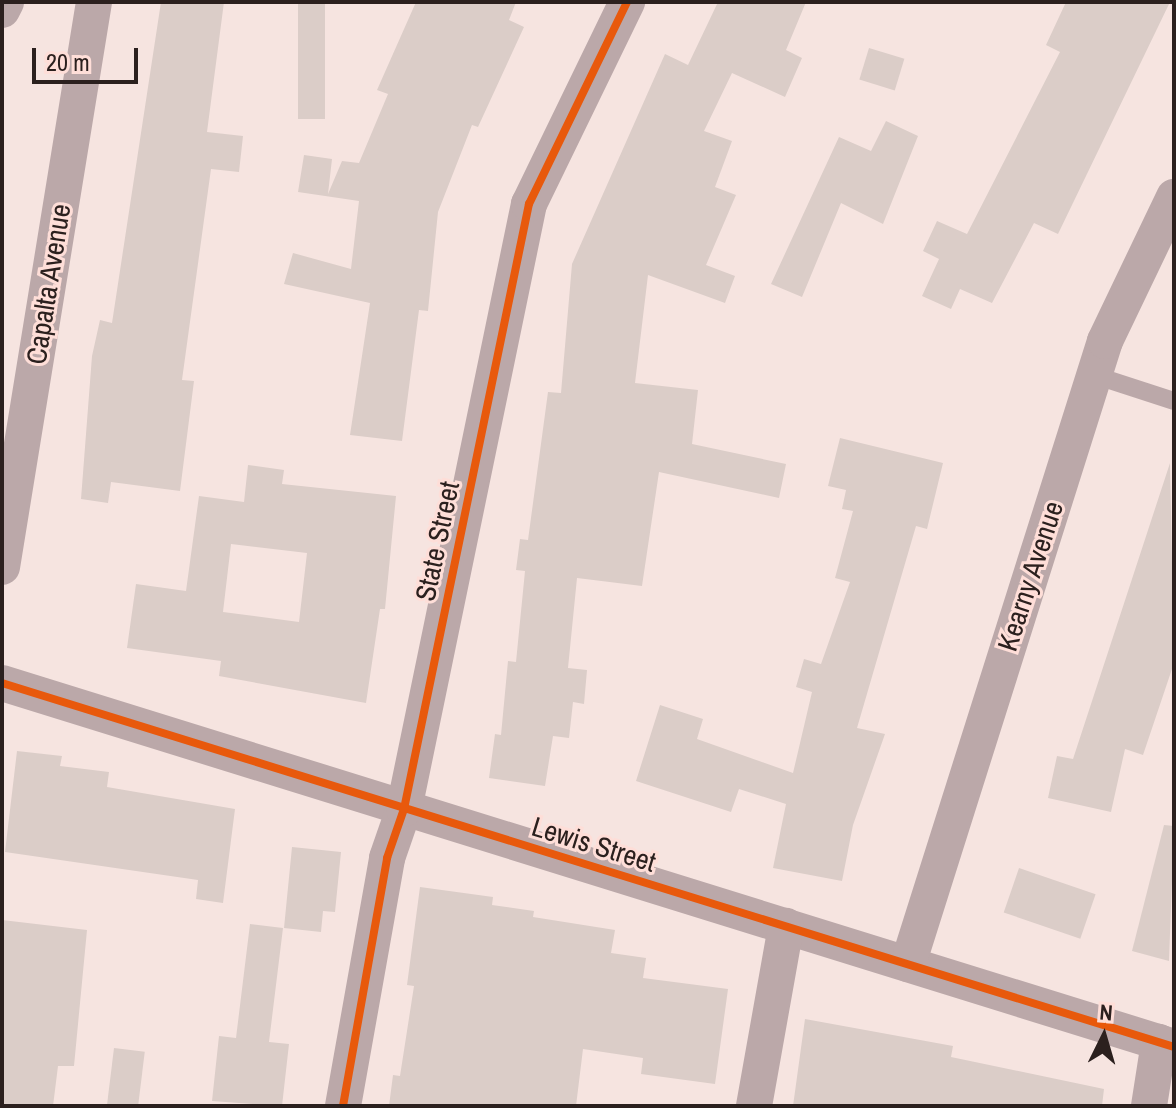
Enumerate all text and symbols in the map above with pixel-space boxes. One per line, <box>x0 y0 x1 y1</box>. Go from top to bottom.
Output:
scale bar <box>36 32 142 82</box>
text: 20 m <box>46 46 90 78</box>
street label: Capalta Avenue <box>19 201 77 367</box>
street label: State Street <box>408 478 466 604</box>
street label: Kearny Avenue <box>990 496 1070 656</box>
street label: Lewis Street <box>528 809 660 879</box>
north arrow <box>1064 996 1144 1076</box>
text: N <box>1098 997 1114 1028</box>

